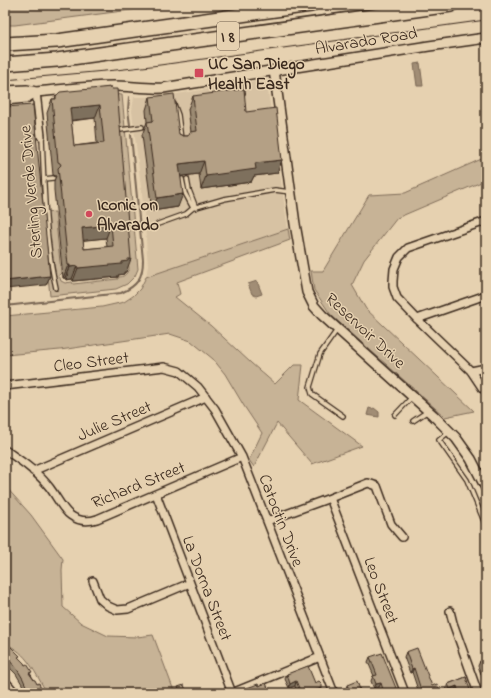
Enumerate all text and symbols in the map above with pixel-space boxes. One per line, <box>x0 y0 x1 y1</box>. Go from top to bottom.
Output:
street label: Alvarado Road <box>313 21 420 62</box>
road number: I 8 <box>217 22 239 50</box>
place label: UC San Diego Health East <box>208 52 305 97</box>
marker: UC San Diego Health East <box>193 67 205 79</box>
street label: Sterling Verde Drive <box>13 124 52 259</box>
place label: Iconic on Alvarado <box>97 193 159 238</box>
marker: Iconic on Alvarado <box>84 209 94 219</box>
street label: Reservoir Drive <box>319 287 411 375</box>
street label: Cleo Street <box>52 345 131 380</box>
street label: Julie Street <box>74 394 156 448</box>
street label: Richard Street <box>88 455 189 516</box>
street label: Catoctin Drive <box>251 471 310 571</box>
street label: La Dorna Street <box>175 532 238 645</box>
street label: Leo Street <box>356 553 405 628</box>

